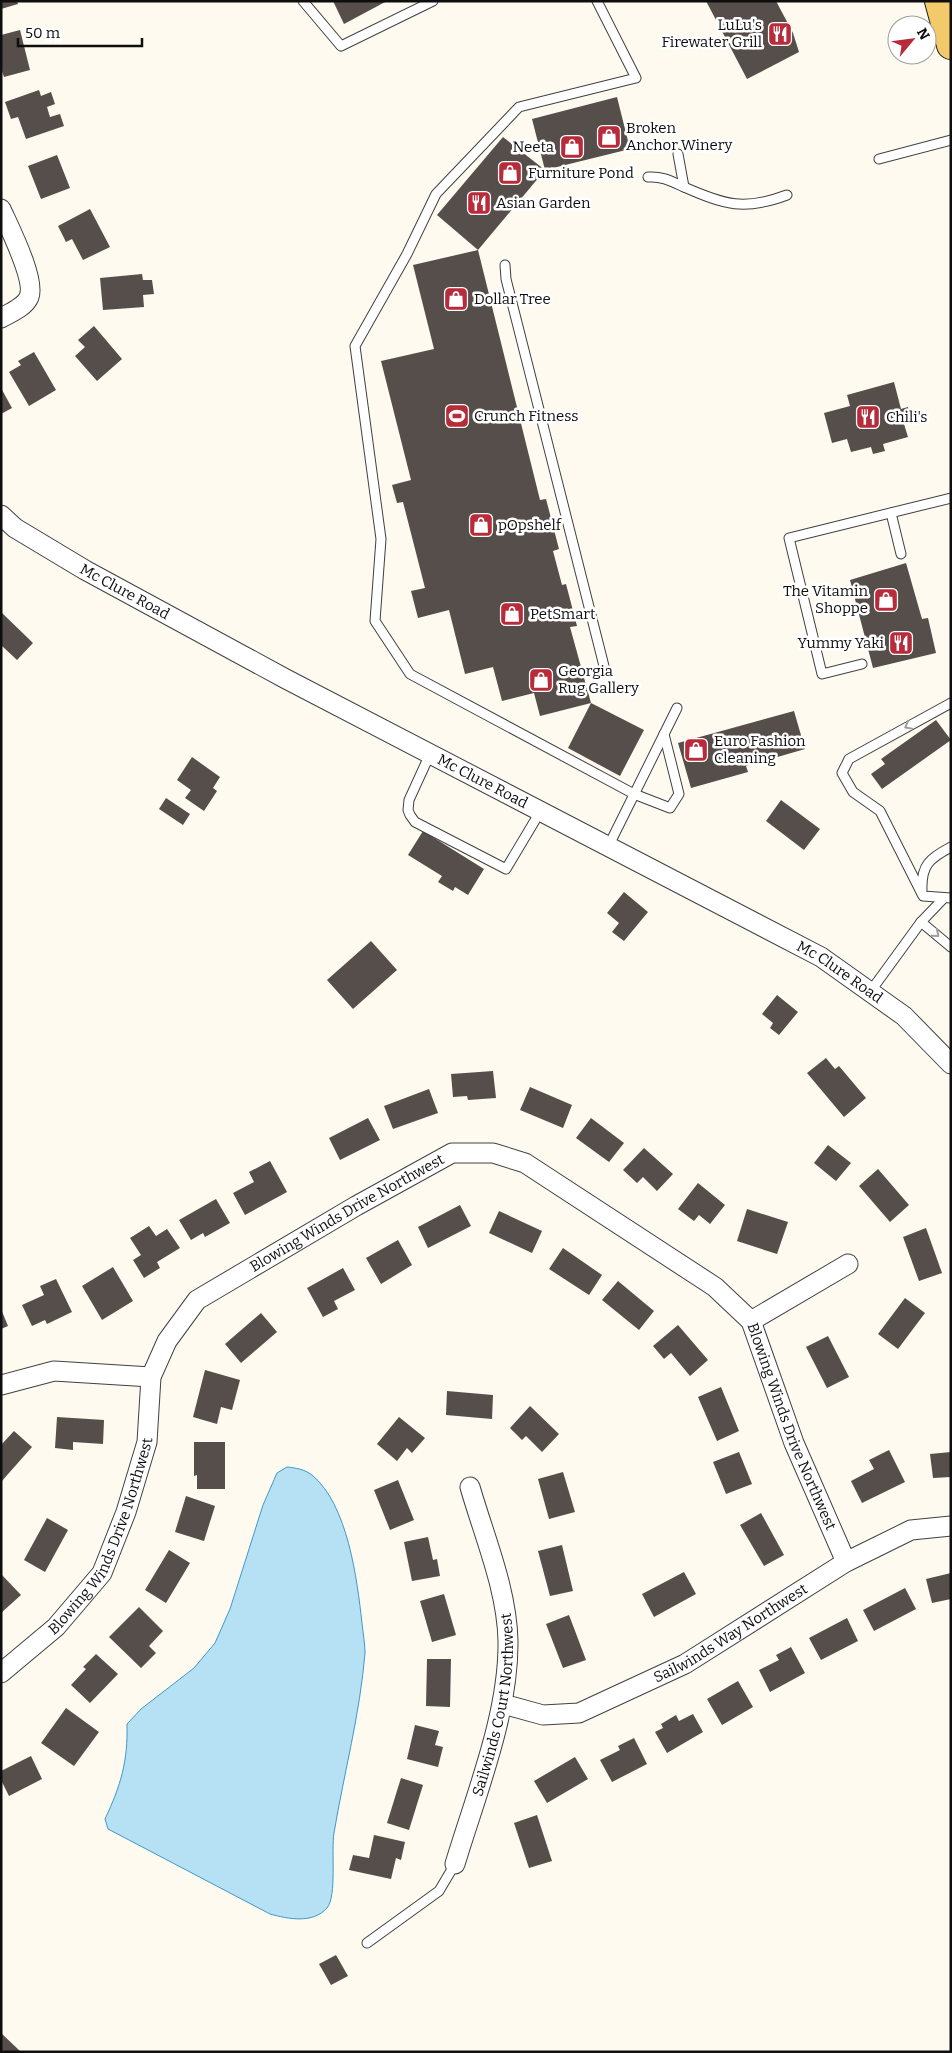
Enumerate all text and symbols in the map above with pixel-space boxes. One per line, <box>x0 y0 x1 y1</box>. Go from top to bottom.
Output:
scale bar <box>18 15 141 47</box>
north arrow <box>887 15 937 65</box>
place label: LuLu's Firewater Grill <box>662 16 762 51</box>
restaurant icon: LuLu's Firewater Grill <box>767 21 793 47</box>
text: 50 m <box>25 24 61 42</box>
text: N <box>913 25 933 43</box>
place label: Broken Anchor Winery <box>626 119 733 154</box>
shop icon: Broken Anchor Winery <box>596 124 622 150</box>
shop icon: Neeta <box>559 134 585 160</box>
place label: Neeta <box>512 138 554 156</box>
shop icon: Furniture Pond <box>497 160 523 186</box>
place label: Furniture Pond <box>528 164 634 182</box>
restaurant icon: Asian Garden <box>466 190 492 216</box>
place label: Asian Garden <box>496 194 591 212</box>
shop icon: Dollar Tree <box>443 286 469 312</box>
place label: Dollar Tree <box>474 290 551 308</box>
sports icon: Crunch Fitness <box>444 403 470 429</box>
restaurant icon: Chili's <box>855 404 881 430</box>
place label: Crunch Fitness <box>474 407 578 425</box>
place label: Chili's <box>886 408 927 426</box>
shop icon: pOpshelf <box>468 512 494 538</box>
place label: pOpshelf <box>498 516 563 534</box>
street label: Mc Clure Road <box>77 560 173 623</box>
place label: The Vitamin Shoppe <box>783 582 868 617</box>
shop icon: The Vitamin Shoppe <box>873 587 899 613</box>
shop icon: PetSmart <box>499 601 525 627</box>
place label: PetSmart <box>530 605 596 623</box>
restaurant icon: Yummy Yaki <box>888 630 914 656</box>
place label: Yummy Yaki <box>798 634 885 652</box>
place label: Georgia Rug Gallery <box>558 662 639 697</box>
shop icon: Georgia Rug Gallery <box>528 667 554 693</box>
one-way arrow <box>904 720 913 730</box>
place label: Euro Fashion Cleaning <box>714 732 806 767</box>
shop icon: Euro Fashion Cleaning <box>683 737 709 763</box>
street label: Mc Clure Road <box>434 750 531 812</box>
one-way arrow <box>930 929 939 937</box>
street label: Mc Clure Road <box>794 937 886 1007</box>
street label: Blowing Winds Drive Northwest <box>247 1150 448 1276</box>
street label: Blowing Winds Drive Northwest <box>743 1320 840 1533</box>
street label: Blowing Winds Drive Northwest <box>45 1437 156 1639</box>
street label: Sailwinds Way Northwest <box>651 1579 811 1686</box>
street label: Sailwinds Court Northwest <box>468 1611 517 1798</box>

